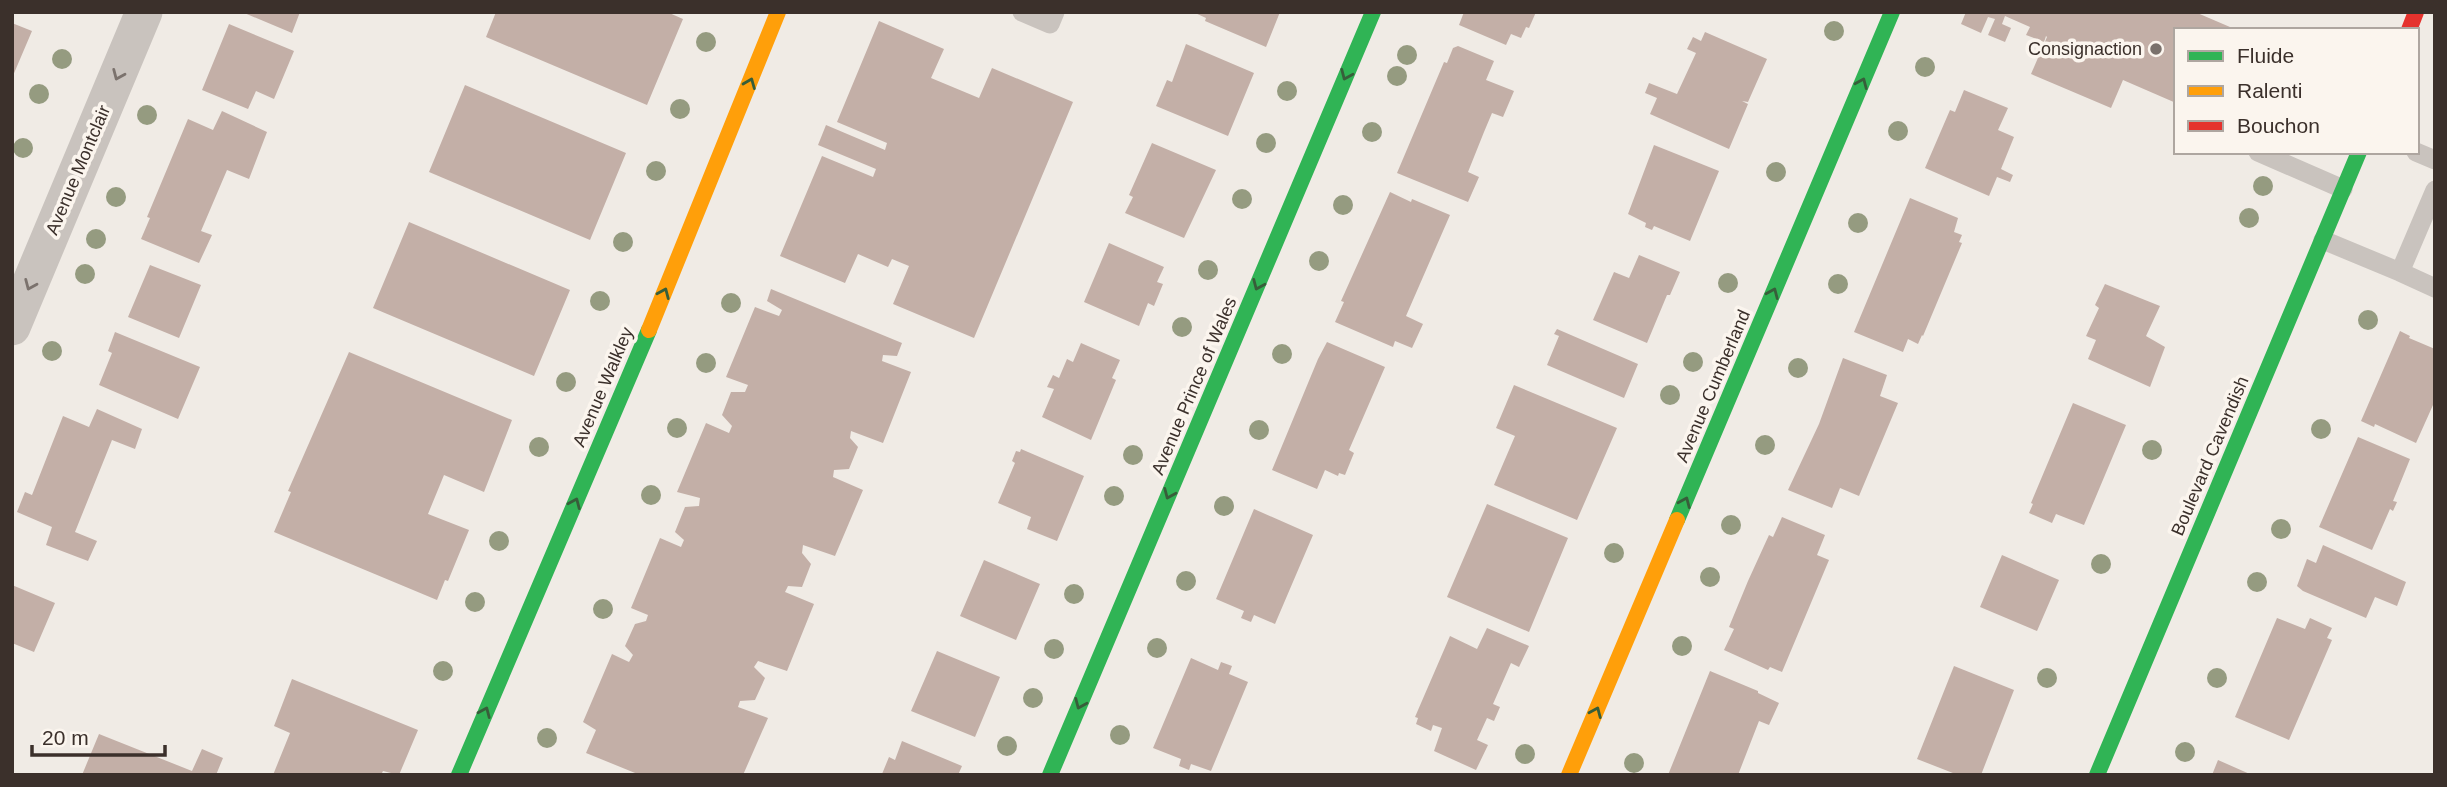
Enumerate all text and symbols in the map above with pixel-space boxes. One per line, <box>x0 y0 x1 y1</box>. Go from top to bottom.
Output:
legend <box>2174 28 2419 154</box>
place label: Consignaction <box>2028 39 2142 59</box>
marker: Consignaction <box>2148 41 2164 57</box>
text: Fluide <box>2237 44 2294 67</box>
one-way arrow <box>112 68 126 80</box>
one-way arrow <box>1341 68 1355 80</box>
one-way arrow <box>741 77 755 89</box>
one-way arrow <box>1854 78 1868 91</box>
text: Ralenti <box>2237 79 2302 102</box>
street label: Avenue Montclair <box>42 102 114 238</box>
text: Bouchon <box>2237 114 2320 137</box>
one-way arrow <box>1252 277 1266 290</box>
one-way arrow <box>24 278 38 290</box>
one-way arrow <box>656 288 670 301</box>
one-way arrow <box>1765 288 1779 300</box>
street label: Avenue Prince of Wales <box>1147 294 1241 478</box>
street label: Avenue Cumberland <box>1672 307 1754 465</box>
street label: Avenue Walkley <box>569 324 637 450</box>
street label: Boulevard Cavendish <box>2167 373 2253 539</box>
one-way arrow <box>1163 487 1177 499</box>
one-way arrow <box>567 497 581 510</box>
one-way arrow <box>1676 497 1690 509</box>
one-way arrow <box>1075 697 1089 709</box>
one-way arrow <box>477 707 491 719</box>
one-way arrow <box>1588 707 1602 719</box>
scale bar <box>32 714 164 758</box>
text: 20 m <box>42 726 89 749</box>

